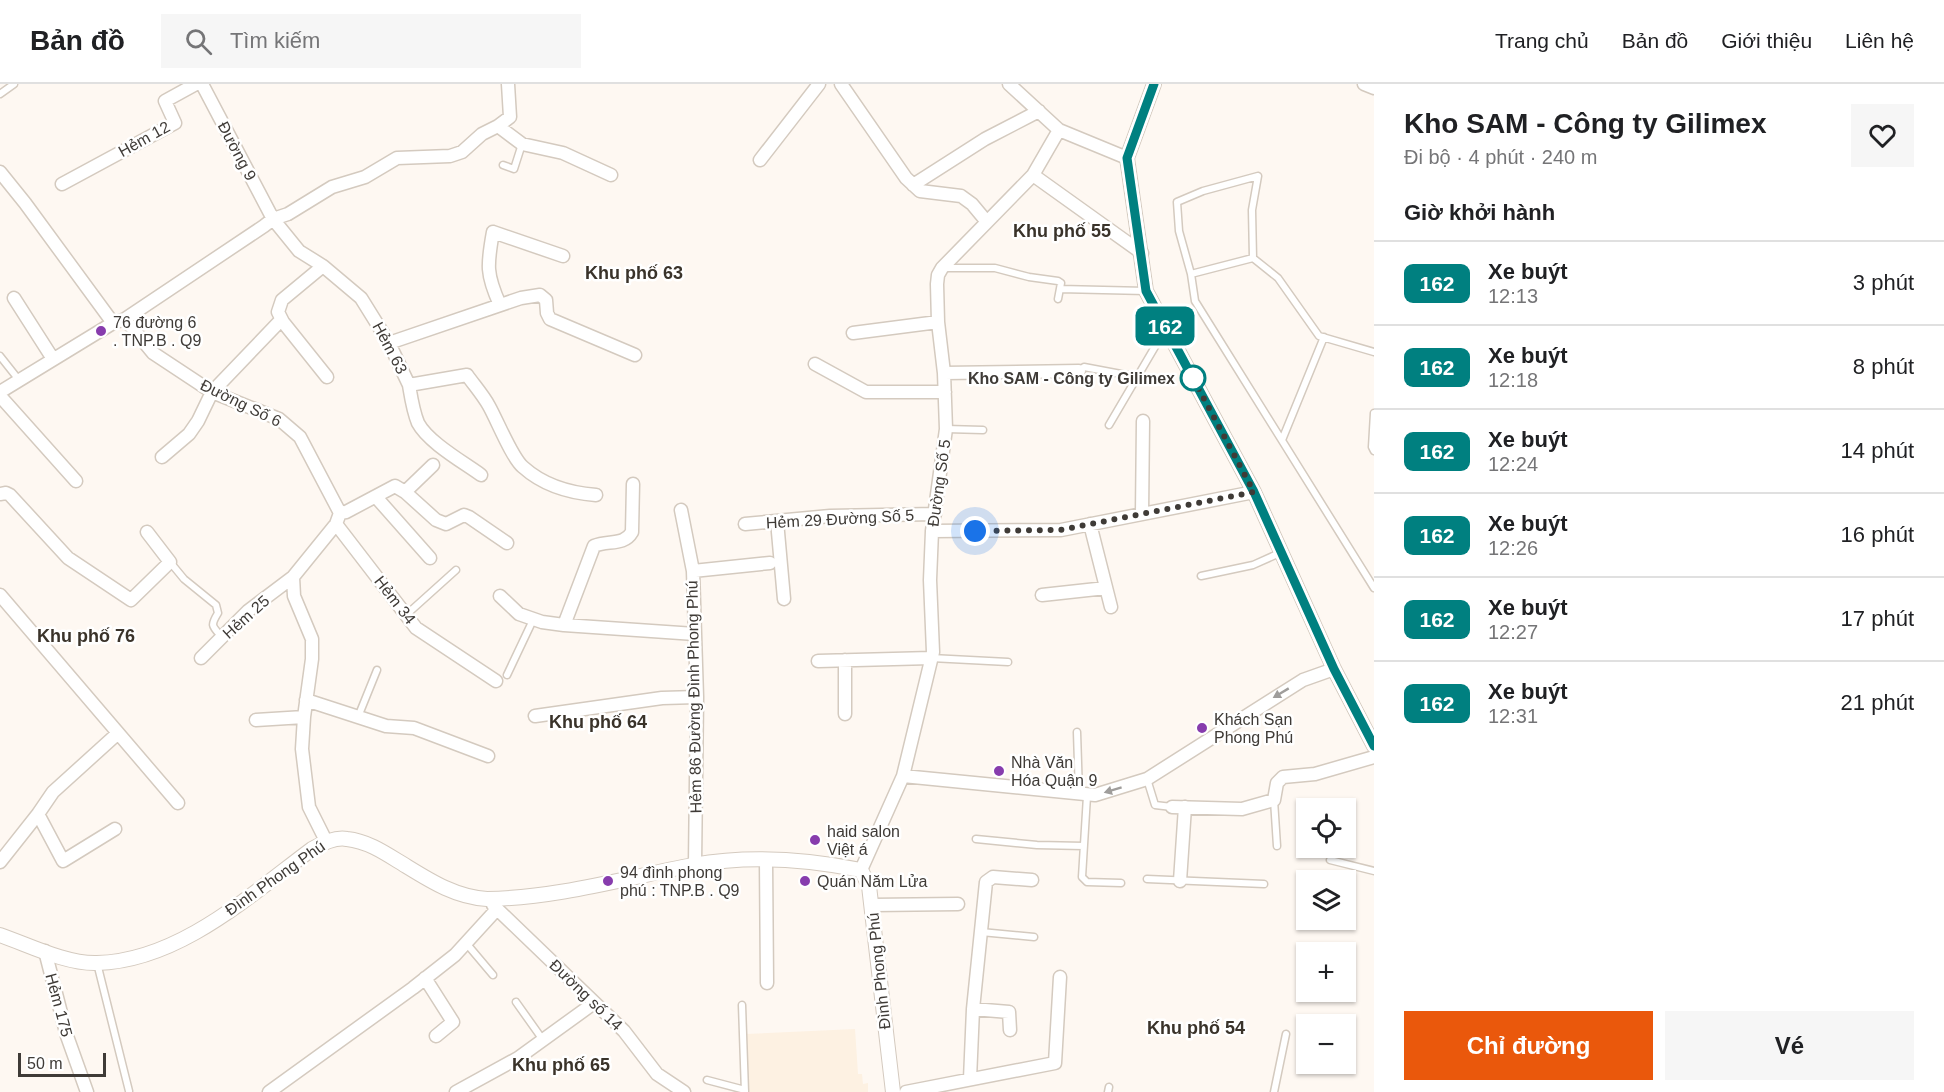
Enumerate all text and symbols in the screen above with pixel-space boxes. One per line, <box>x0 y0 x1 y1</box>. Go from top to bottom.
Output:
search box <box>161 14 581 68</box>
text: Bản đồ <box>30 25 125 56</box>
icon: search <box>182 25 215 58</box>
text: Tìm kiếm <box>230 28 320 53</box>
text: Trang chủ <box>1495 29 1589 52</box>
text: Bản đồ <box>1622 29 1688 52</box>
text: Giới thiệu <box>1721 29 1812 52</box>
text: Liên hệ <box>1845 29 1914 52</box>
button: heart <box>1851 104 1914 167</box>
text: Kho SAM - Công ty Gilimex <box>1404 108 1766 139</box>
street label: Hẻm 12 <box>115 118 173 160</box>
street label: Đường 9 <box>214 119 260 183</box>
text: Đi bộ · 4 phút · 240 m <box>1404 146 1597 168</box>
text: Giờ khởi hành <box>1404 200 1555 225</box>
district label: Khu phố 55 <box>1013 221 1111 241</box>
text: Xe buýt <box>1488 259 1567 284</box>
district label: Khu phố 63 <box>585 263 683 283</box>
text: 3 phút <box>1853 270 1914 295</box>
text: 162 <box>1419 272 1455 295</box>
text: 12:13 <box>1488 285 1538 307</box>
line badge: 162 <box>1130 306 1200 346</box>
place label: 76 đường 6 . TNP.B . Q9 <box>113 314 201 349</box>
text: 162 <box>1147 315 1183 338</box>
street label: Hẻm 63 <box>369 319 411 377</box>
marker: 76 đường 6 . TNP.B . Q9 <box>94 324 108 338</box>
text: Xe buýt <box>1488 343 1567 368</box>
text: 8 phút <box>1853 354 1914 379</box>
text: 162 <box>1419 356 1455 379</box>
marker: Kho SAM - Công ty Gilimex <box>1180 365 1206 391</box>
text: 12:18 <box>1488 369 1538 391</box>
place label: Kho SAM - Công ty Gilimex <box>968 370 1175 387</box>
street label: Đường Số 6 <box>198 376 284 430</box>
text: Xe buýt <box>1488 427 1567 452</box>
street label: Đường Số 5 <box>924 438 954 528</box>
text: 14 phút <box>1841 438 1914 463</box>
text: 162 <box>1419 440 1455 463</box>
text: 12:24 <box>1488 453 1538 475</box>
street label: Hẻm 29 Đường Số 5 <box>765 507 915 531</box>
text: Xe buýt <box>1488 511 1567 536</box>
your location <box>960 516 990 546</box>
text: 16 phút <box>1841 522 1914 547</box>
text: 162 <box>1419 524 1455 547</box>
text: 12:26 <box>1488 537 1538 559</box>
street label: Hẻm 34 <box>371 573 419 627</box>
street label: Hẻm 86 Đường Đình Phong Phú <box>683 580 705 814</box>
street label: Hẻm 25 <box>219 592 273 642</box>
text: Xe buýt <box>1488 595 1567 620</box>
text: 17 phút <box>1841 606 1914 631</box>
text: 162 <box>1419 608 1455 631</box>
text: 12:27 <box>1488 621 1538 643</box>
district label: Khu phố 76 <box>37 626 135 646</box>
text: Xe buýt <box>1488 679 1567 704</box>
one-way arrow <box>1272 688 1289 698</box>
text: 21 phút <box>1841 690 1914 715</box>
text: 162 <box>1419 692 1455 715</box>
text: 12:31 <box>1488 705 1538 727</box>
place label: Khách Sạn Phong Phú <box>1214 711 1293 746</box>
district label: Khu phố 64 <box>549 712 647 732</box>
marker: Khách Sạn Phong Phú <box>1195 721 1209 735</box>
place label: Nhà Văn Hóa Quận 9 <box>1011 754 1097 789</box>
marker: Nhà Văn Hóa Quận 9 <box>992 764 1006 778</box>
one-way arrow <box>1104 786 1122 795</box>
map controls <box>1296 798 1356 1074</box>
button: locate <box>1296 798 1356 858</box>
place label: haid salon Việt á <box>827 823 900 858</box>
marker: haid salon Việt á <box>808 833 822 847</box>
street label: Đình Phong Phú <box>222 837 328 919</box>
place label: 94 đình phong phú : TNP.B . Q9 <box>620 864 740 899</box>
button: layers <box>1296 870 1356 930</box>
place label: Quán Năm Lửa <box>817 873 927 890</box>
marker: 94 đình phong phú : TNP.B . Q9 <box>601 874 615 888</box>
marker: Quán Năm Lửa <box>798 874 812 888</box>
street label: Đình Phong Phú <box>864 912 894 1030</box>
button: + <box>1296 942 1356 1002</box>
street label: Đường số 14 <box>546 956 626 1034</box>
street label: Hẻm 175 <box>42 971 76 1039</box>
button: Chỉ đường <box>1404 1011 1653 1080</box>
button: Vé <box>1665 1011 1914 1080</box>
button: − <box>1296 1014 1356 1074</box>
district label: Khu phố 54 <box>1147 1018 1245 1038</box>
scale bar <box>18 1050 106 1078</box>
text: 50 m <box>27 1055 63 1072</box>
district label: Khu phố 65 <box>512 1055 610 1075</box>

